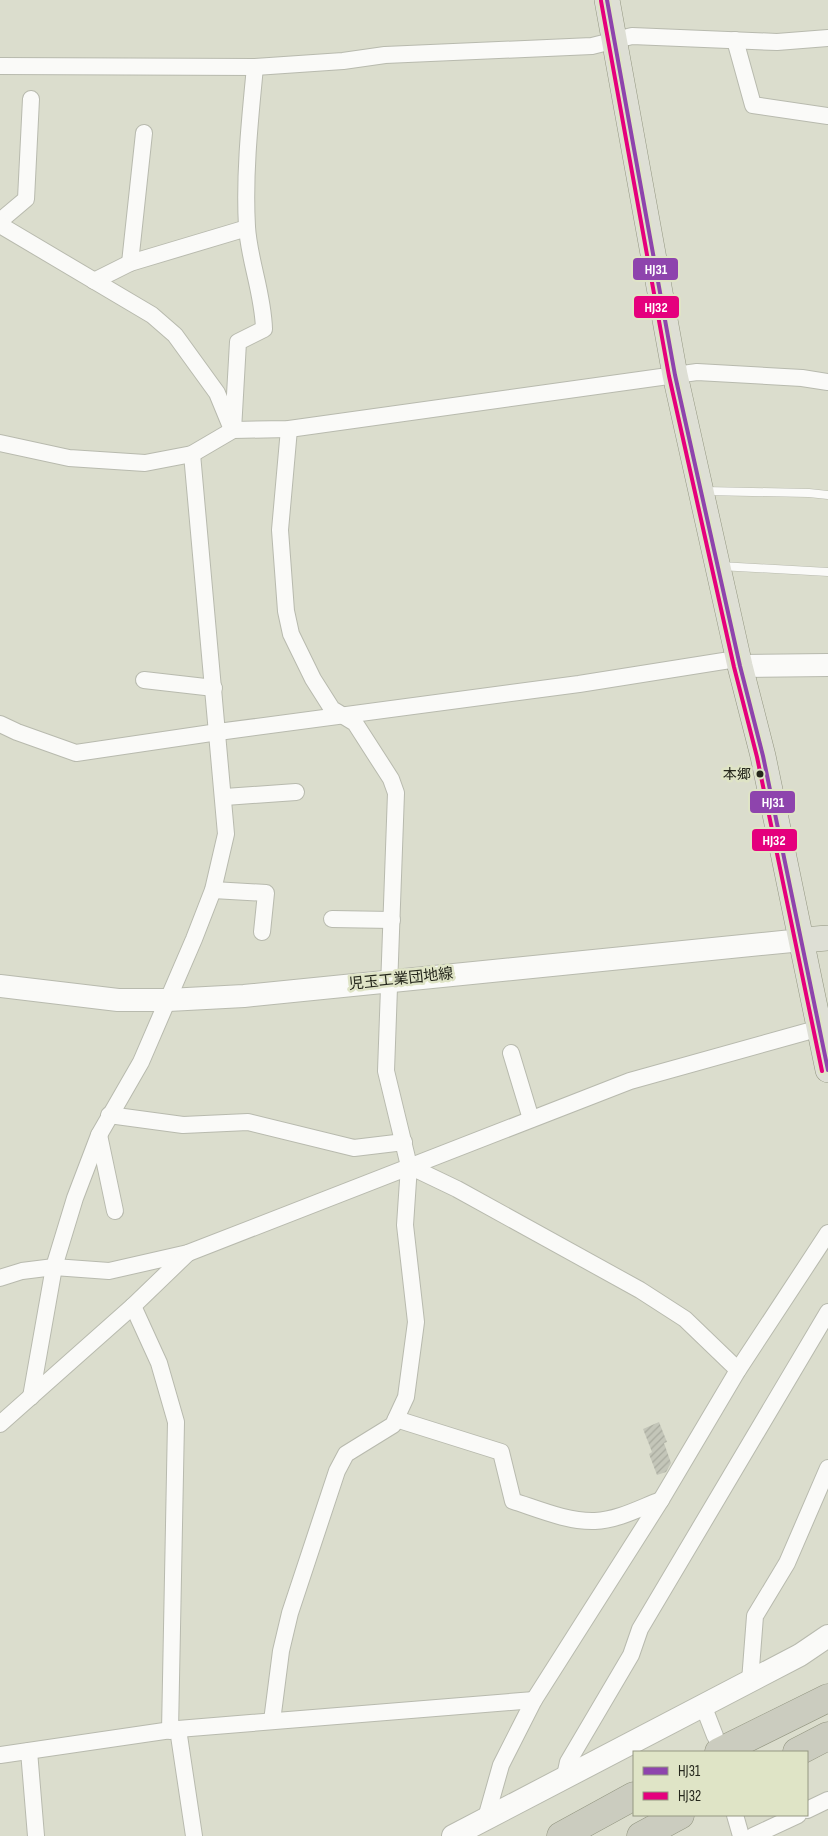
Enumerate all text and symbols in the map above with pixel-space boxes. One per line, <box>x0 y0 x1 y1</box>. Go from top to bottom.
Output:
line badge: HJ31 <box>632 257 679 281</box>
text: HJ31 <box>645 261 668 278</box>
line badge: HJ32 <box>633 295 680 319</box>
text: HJ32 <box>644 299 668 316</box>
place label: 本郷 <box>723 766 751 783</box>
marker: 本郷 <box>755 769 765 779</box>
line badge: HJ31 <box>749 790 796 814</box>
text: HJ31 <box>762 794 785 811</box>
line badge: HJ32 <box>751 828 798 852</box>
text: HJ32 <box>762 832 786 849</box>
street label: 児玉工業団地線 <box>348 964 454 994</box>
legend <box>633 1751 808 1816</box>
text: HJ31 <box>678 1762 701 1781</box>
text: HJ32 <box>678 1787 701 1806</box>

